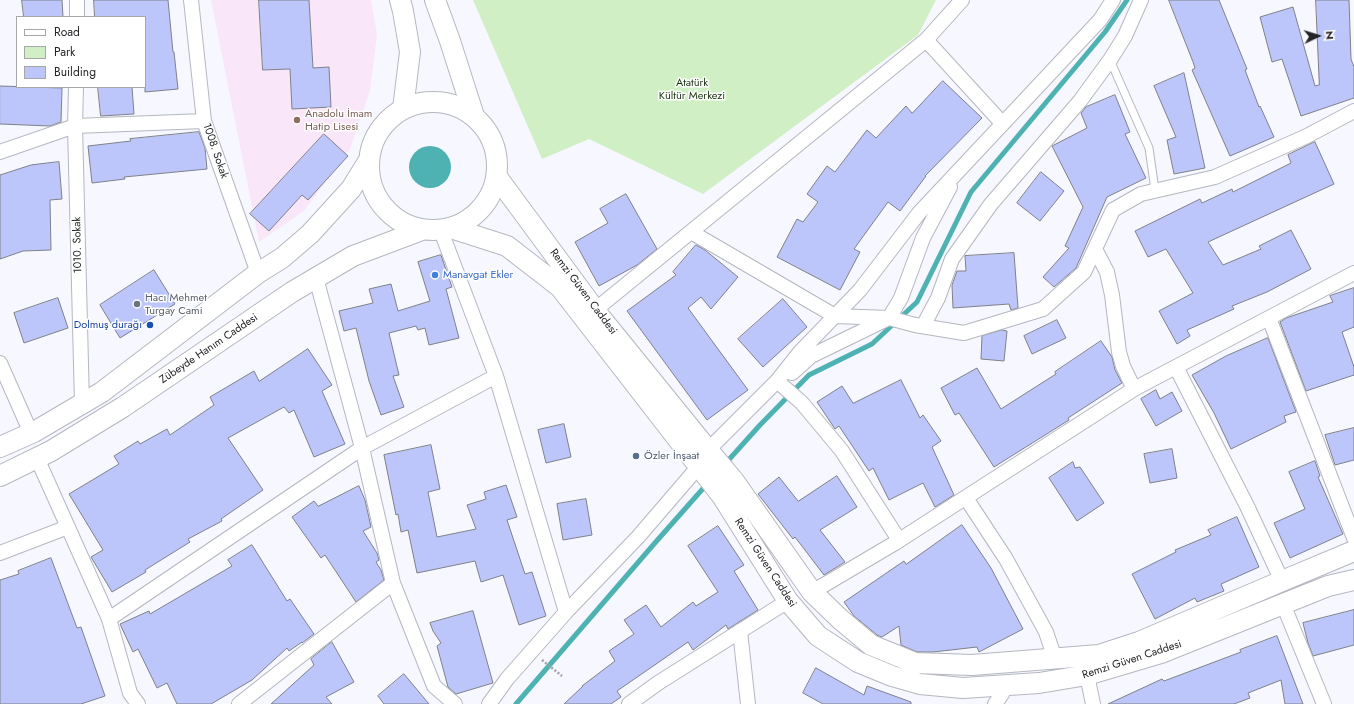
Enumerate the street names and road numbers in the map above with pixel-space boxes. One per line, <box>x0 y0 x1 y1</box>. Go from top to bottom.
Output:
street label: 1008. Sokak <box>199 122 231 180</box>
street label: 1010. Sokak <box>71 217 85 273</box>
street label: Remzi Güven Caddesi <box>547 247 619 337</box>
street label: Zübeyde Hanım Caddesi <box>157 311 261 387</box>
street label: Remzi Güven Caddesi <box>731 516 799 610</box>
street label: Remzi Güven Caddesi <box>1081 638 1183 682</box>

